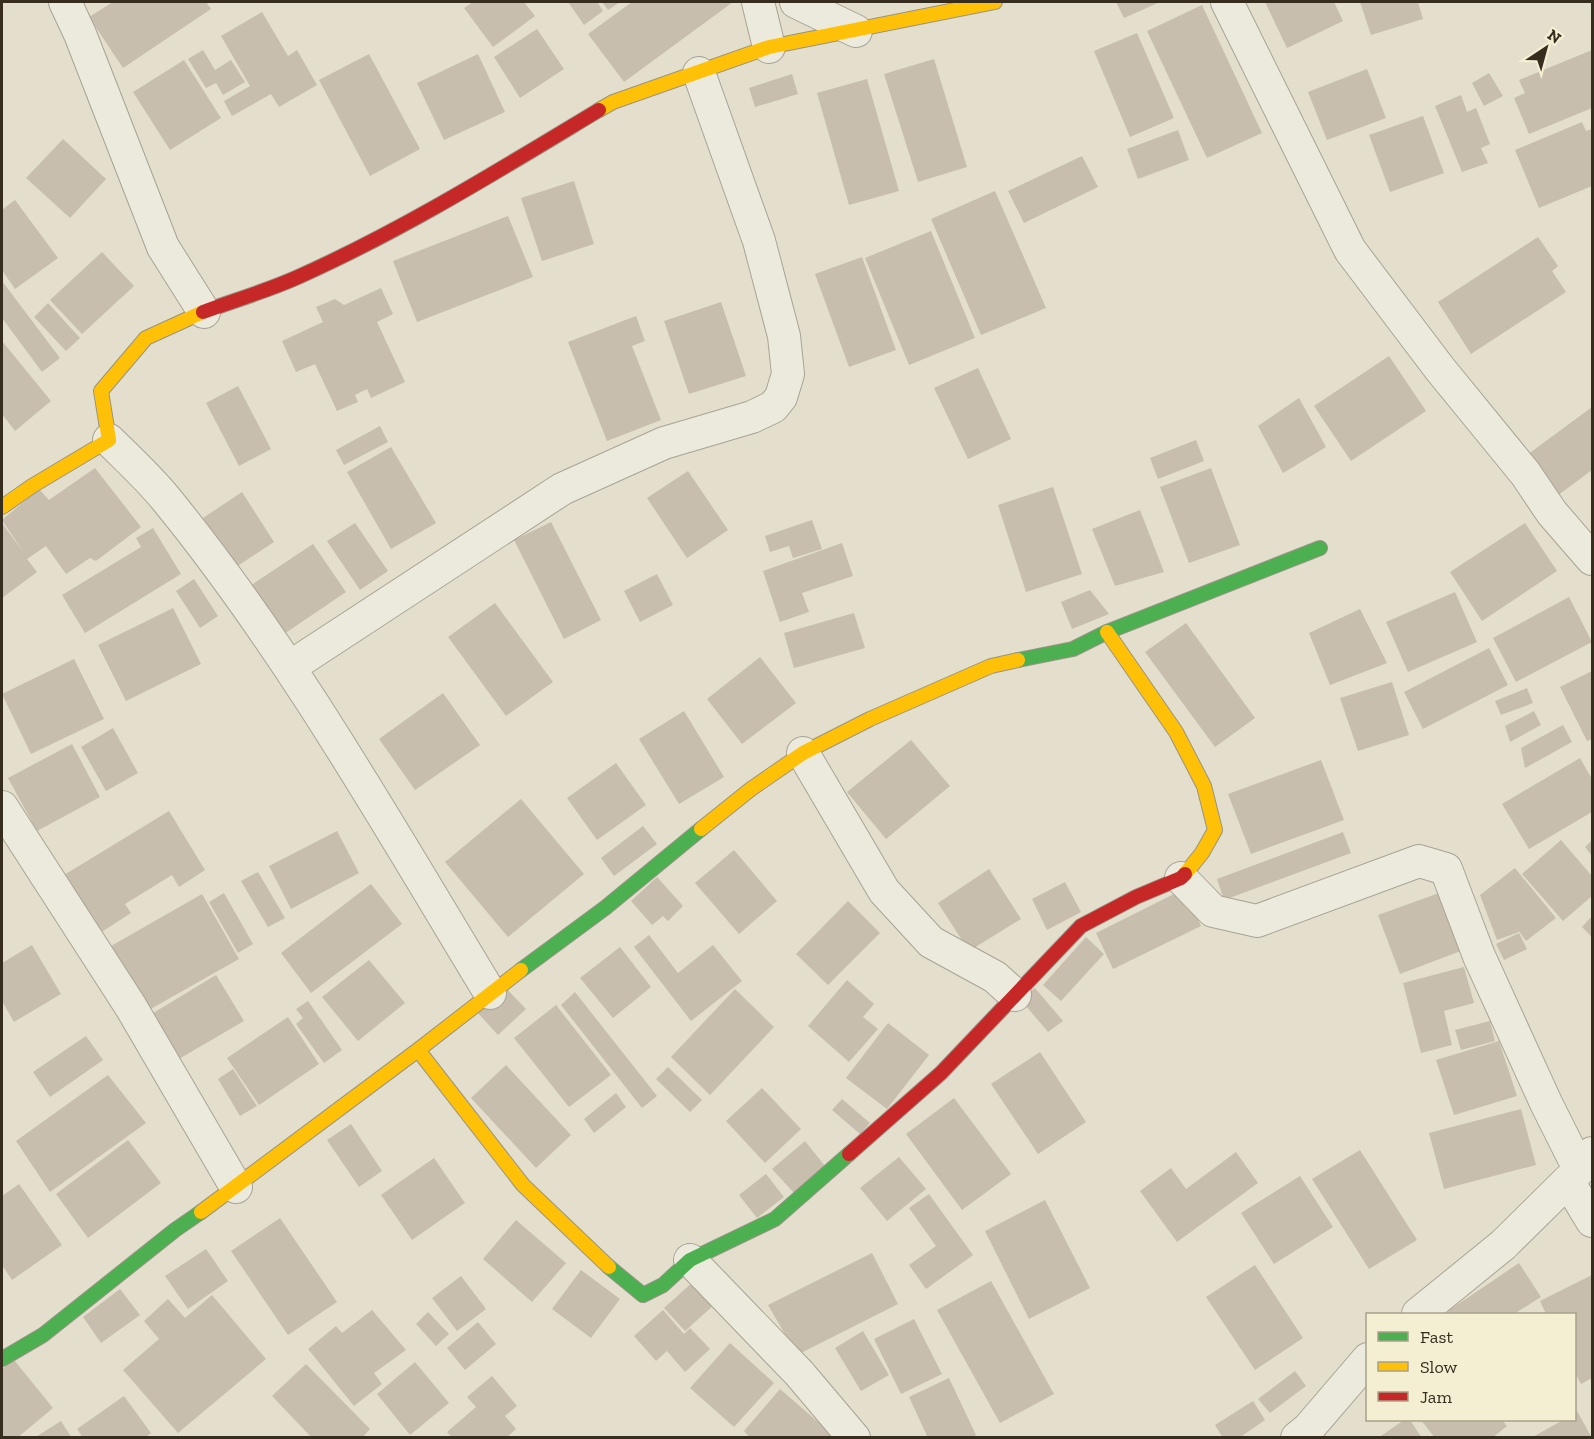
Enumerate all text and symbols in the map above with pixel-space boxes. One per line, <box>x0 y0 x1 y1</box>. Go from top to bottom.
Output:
north arrow <box>1516 18 1576 78</box>
text: N <box>1544 25 1565 48</box>
legend <box>1366 1313 1576 1421</box>
text: Fast <box>1420 1326 1453 1348</box>
text: Slow <box>1420 1356 1457 1378</box>
text: Jam <box>1420 1386 1452 1408</box>

